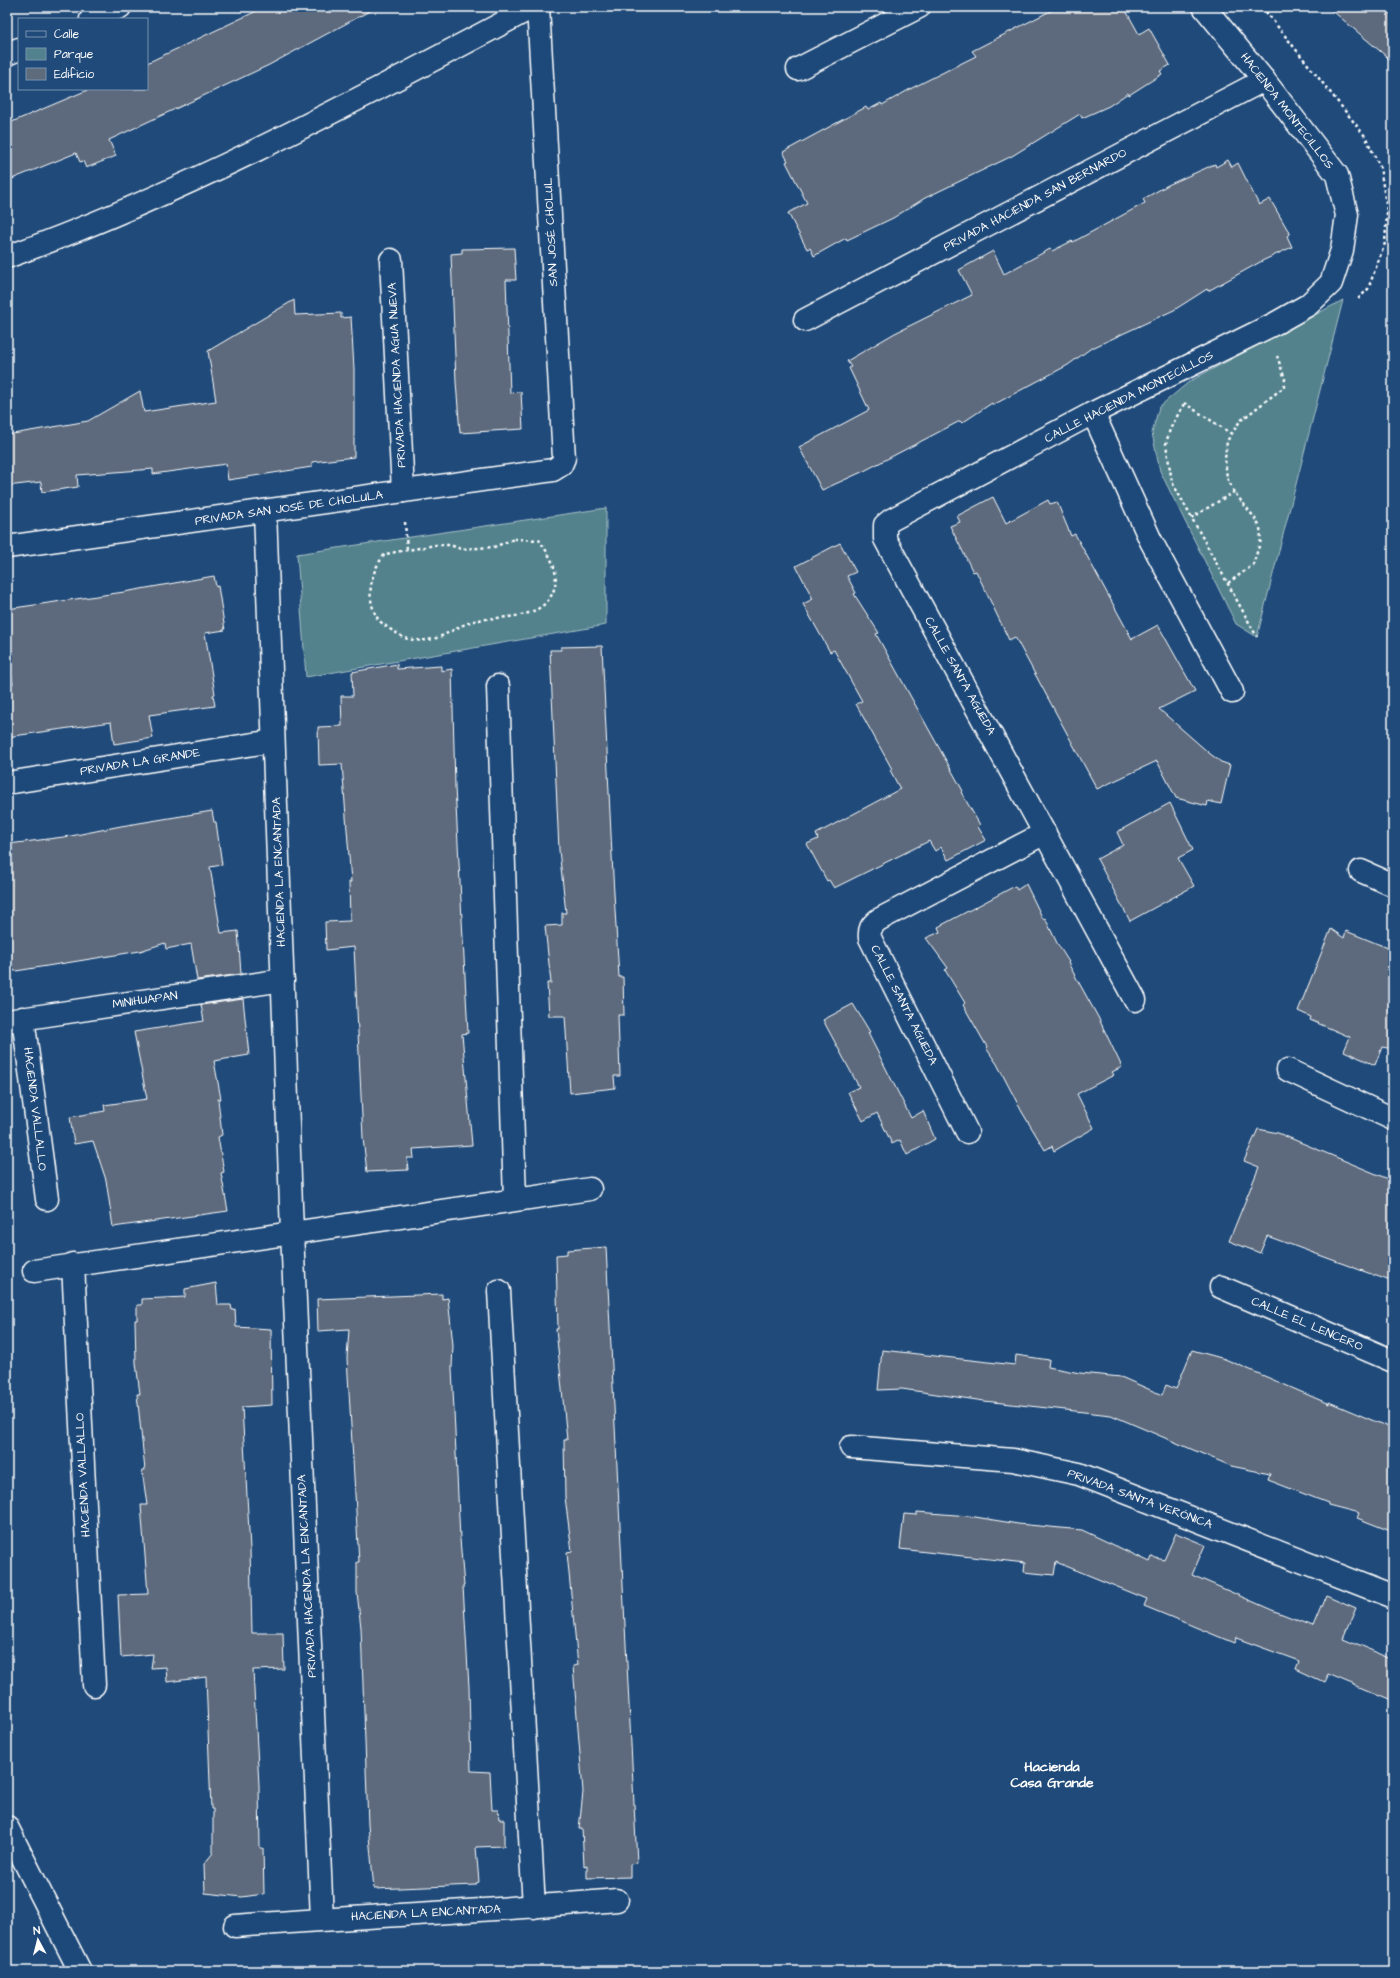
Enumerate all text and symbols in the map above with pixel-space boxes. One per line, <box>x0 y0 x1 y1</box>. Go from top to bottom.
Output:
legend <box>18 18 148 90</box>
text: Calle <box>54 26 79 43</box>
text: Parque <box>54 46 94 63</box>
street label: HACIENDA MONTECILLOS <box>1236 49 1338 173</box>
text: Edificio <box>54 66 94 83</box>
street label: PRIVADA HACIENDA SAN BERNARDO <box>940 144 1130 256</box>
street label: SAN JOSÉ CHOLUL <box>540 176 562 287</box>
street label: PRIVADA HACIENDA AGUA NUEVA <box>384 282 410 468</box>
street label: CALLE HACIENDA MONTECILLOS <box>1042 347 1217 447</box>
street label: PRIVADA SAN JOSÉ DE CHOLULA <box>194 486 384 530</box>
street label: CALLE SANTA AGUEDA <box>920 614 1000 739</box>
street label: PRIVADA LA GRANDE <box>79 744 201 780</box>
street label: HACIENDA LA ENCANTADA <box>268 796 290 947</box>
street label: CALLE SANTA AGUEDA <box>866 942 942 1068</box>
street label: MINIHUAPAN <box>111 987 179 1013</box>
street label: HACIENDA VALLALLO <box>19 1046 51 1172</box>
street label: CALLE EL LENCERO <box>1248 1293 1366 1355</box>
street label: HACIENDA VALLALLO <box>71 1412 95 1538</box>
street label: PRIVADA SANTA VERÓNICA <box>1065 1465 1215 1533</box>
street label: PRIVADA HACIENDA LA ENCANTADA <box>293 1474 321 1678</box>
district label: Hacienda Casa Grande <box>1010 1757 1094 1793</box>
street label: HACIENDA LA ENCANTADA <box>351 1901 502 1925</box>
north arrow <box>18 1920 58 1960</box>
text: N <box>33 1923 41 1938</box>

